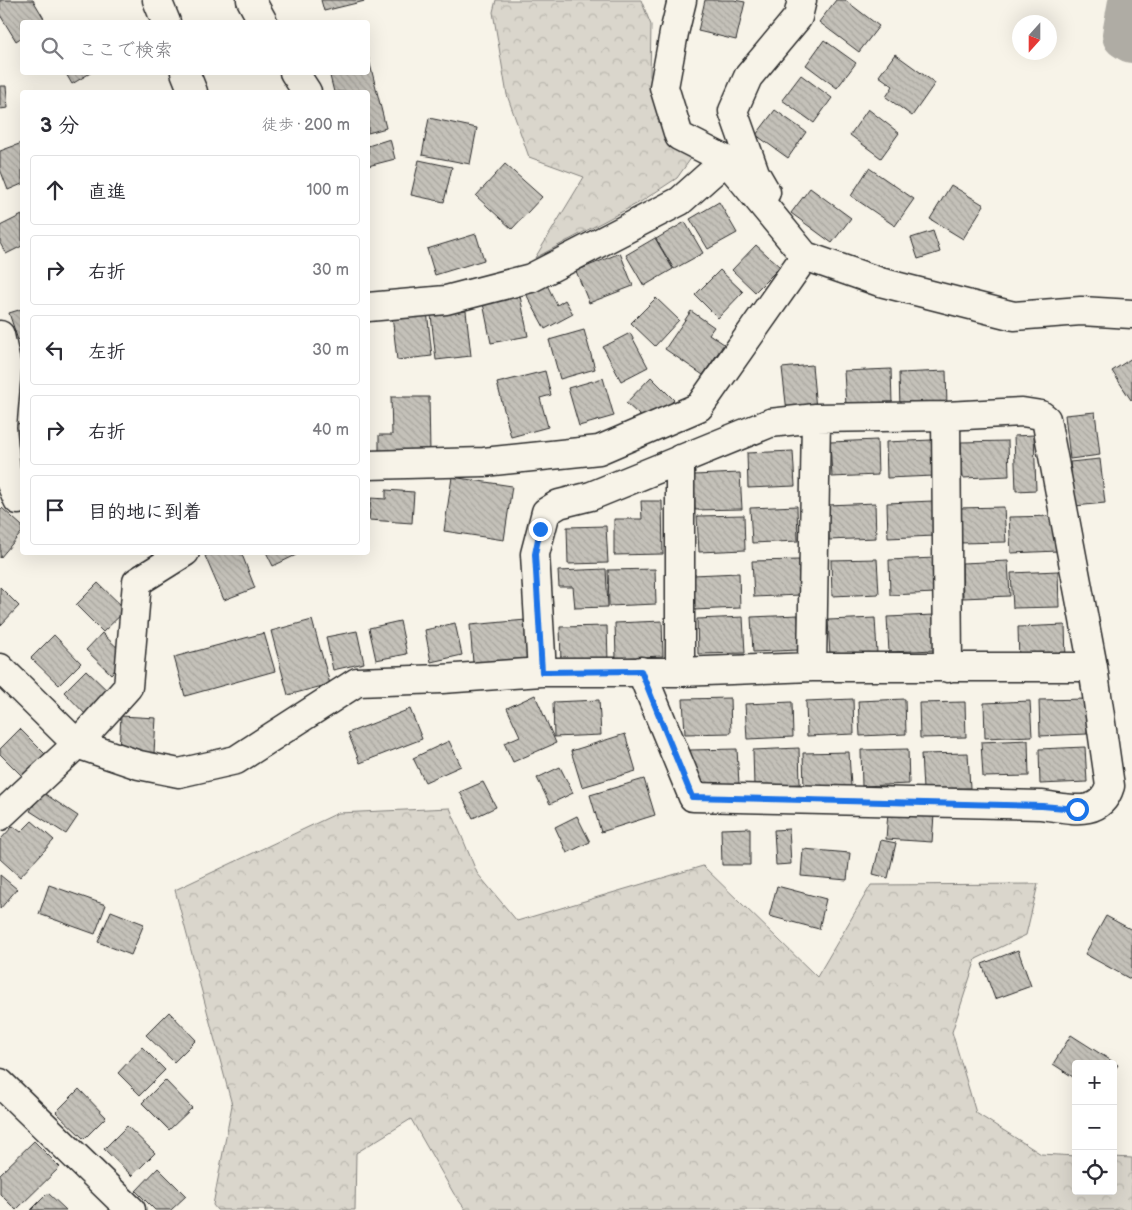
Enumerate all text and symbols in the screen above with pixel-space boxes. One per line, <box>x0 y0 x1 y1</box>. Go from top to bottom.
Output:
north arrow <box>1012 15 1057 60</box>
search box <box>20 20 370 75</box>
icon: search <box>38 34 66 62</box>
text: ここで検索 <box>78 39 173 62</box>
text: 3 分 <box>40 113 79 138</box>
text: 徒歩 · 200 m <box>262 116 350 135</box>
icon: ahead <box>41 176 69 204</box>
text: 直進 <box>88 181 126 204</box>
text: 100 m <box>306 181 349 200</box>
icon: right <box>41 256 69 284</box>
text: 右折 <box>88 261 126 284</box>
text: 30 m <box>312 261 349 280</box>
icon: left <box>41 336 69 364</box>
text: 左折 <box>88 341 126 364</box>
text: 30 m <box>312 341 349 360</box>
icon: right <box>41 416 69 444</box>
text: 右折 <box>88 421 126 444</box>
text: 40 m <box>312 421 349 440</box>
icon: arrive <box>41 496 69 524</box>
text: 目的地に到着 <box>88 501 202 524</box>
route end <box>529 518 552 541</box>
route start <box>1066 798 1089 821</box>
map controls <box>1072 1060 1117 1195</box>
button: + <box>1072 1060 1117 1105</box>
button: − <box>1072 1105 1117 1150</box>
button: locate <box>1072 1150 1117 1195</box>

